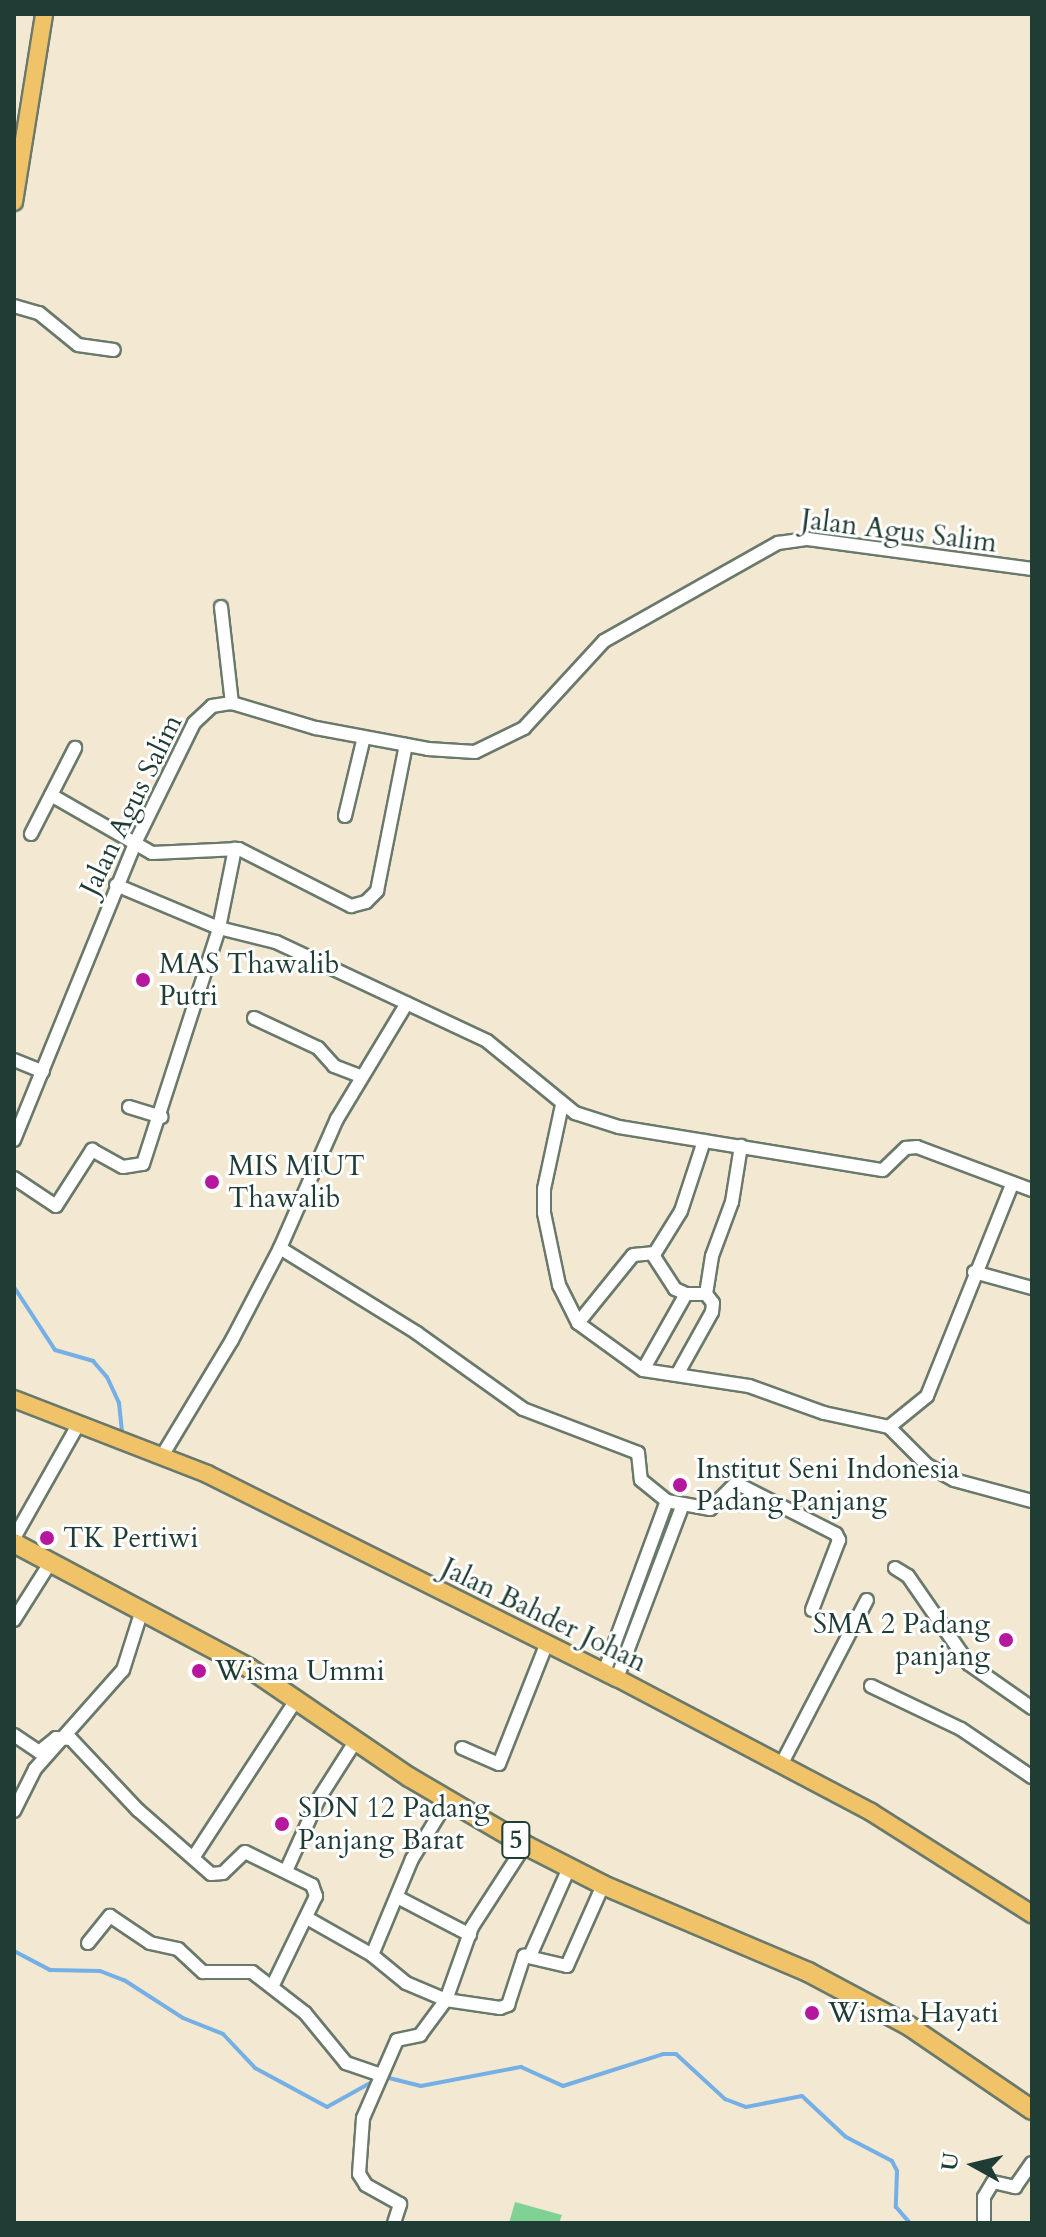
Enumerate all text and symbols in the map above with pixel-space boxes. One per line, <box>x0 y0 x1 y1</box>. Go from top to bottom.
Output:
street label: Jalan Agus Salim <box>799 502 999 560</box>
street label: Jalan Agus Salim <box>73 709 189 901</box>
place label: MAS Thawalib Putri <box>159 947 339 1013</box>
marker: MAS Thawalib Putri <box>134 971 152 989</box>
place label: MIS MIUT Thawalib <box>228 1149 365 1215</box>
marker: MIS MIUT Thawalib <box>203 1173 221 1191</box>
place label: Institut Seni Indonesia Padang Panjang <box>696 1452 960 1518</box>
marker: Institut Seni Indonesia Padang Panjang <box>671 1476 689 1494</box>
place label: TK Pertiwi <box>63 1521 198 1555</box>
marker: TK Pertiwi <box>38 1529 56 1547</box>
street label: Jalan Bahder Johan <box>436 1551 652 1679</box>
place label: SMA 2 Padang panjang <box>813 1607 990 1673</box>
marker: SMA 2 Padang panjang <box>997 1631 1015 1649</box>
place label: Wisma Ummi <box>215 1654 385 1688</box>
marker: Wisma Ummi <box>190 1662 208 1680</box>
place label: SDN 12 Padang Panjang Barat <box>298 1791 490 1857</box>
marker: SDN 12 Padang Panjang Barat <box>273 1815 291 1833</box>
road number: 5 <box>500 1818 532 1862</box>
place label: Wisma Hayati <box>828 1996 999 2030</box>
marker: Wisma Hayati <box>803 2004 821 2022</box>
north arrow <box>934 2125 1014 2205</box>
text: U <box>934 2151 966 2173</box>

